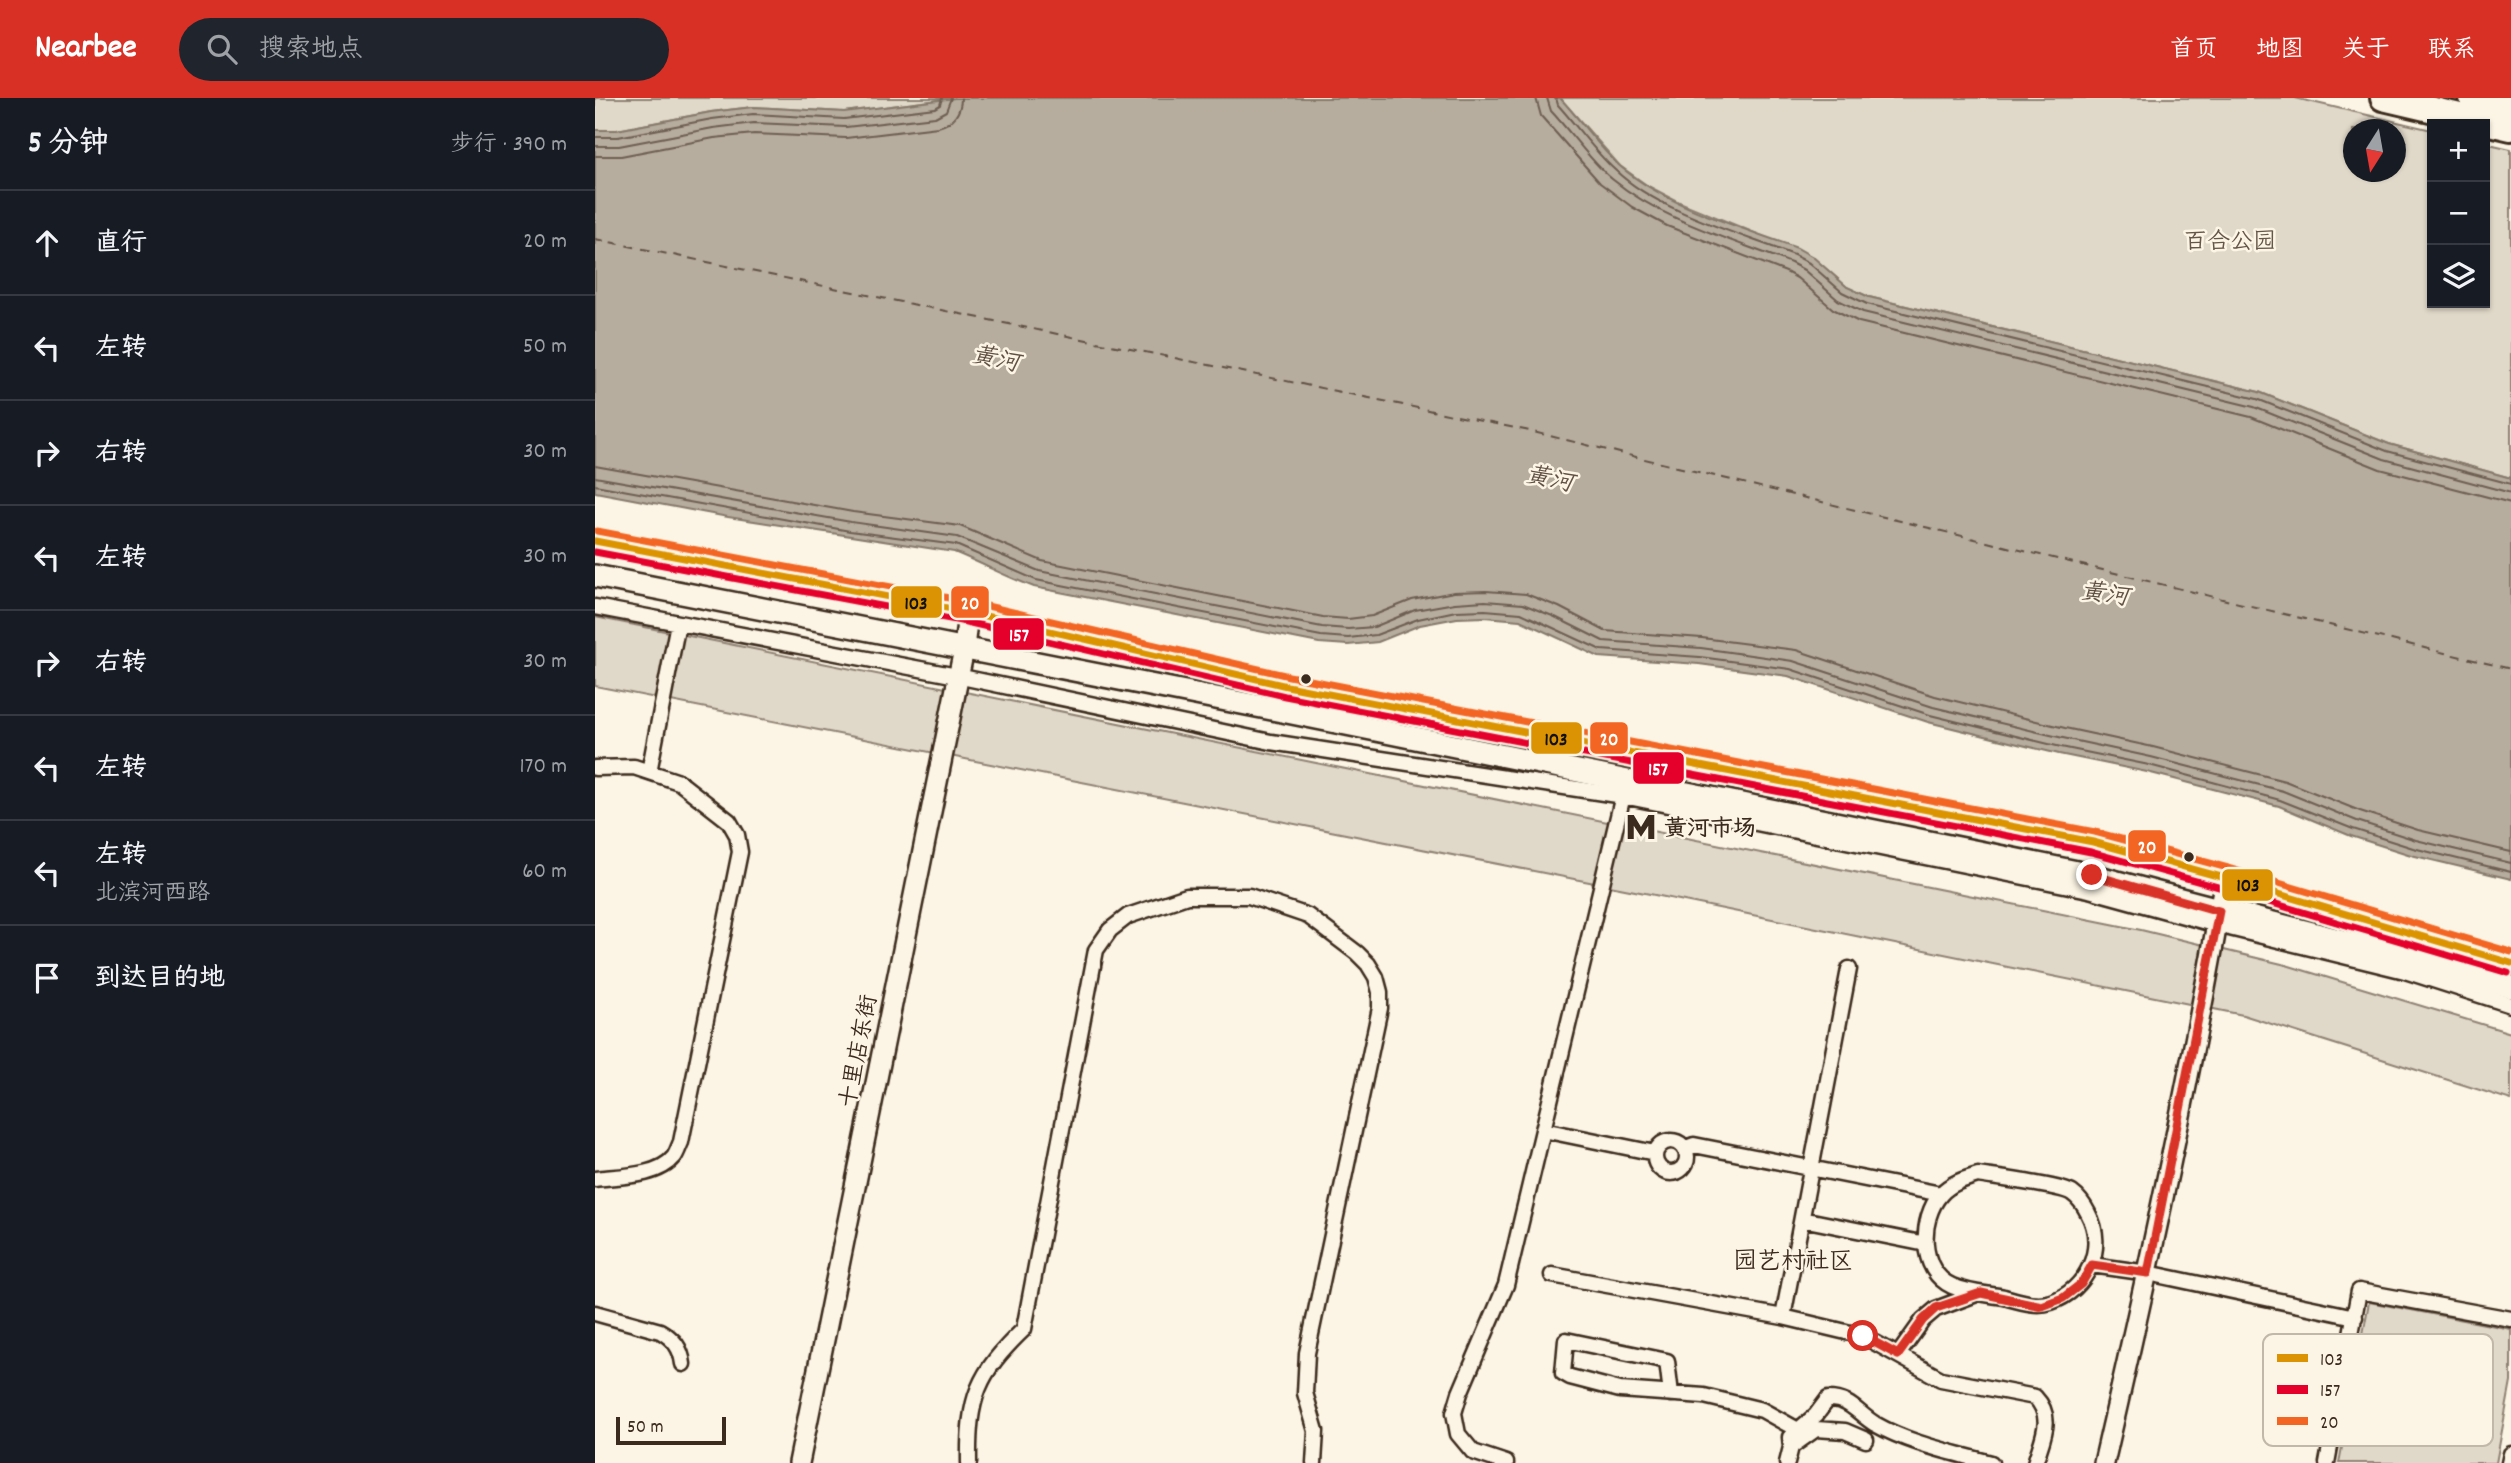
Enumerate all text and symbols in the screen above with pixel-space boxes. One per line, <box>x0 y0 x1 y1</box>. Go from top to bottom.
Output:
search box <box>179 18 669 81</box>
text: Nearbee <box>35 26 137 73</box>
icon: search <box>203 30 241 68</box>
text: 搜索地点 <box>259 32 363 69</box>
text: 首页 <box>2170 34 2218 68</box>
text: 地图 <box>2256 34 2304 68</box>
text: 关于 <box>2342 34 2390 68</box>
text: 联系 <box>2428 34 2476 68</box>
north arrow <box>2343 119 2406 182</box>
map controls <box>2427 119 2490 308</box>
button: + <box>2427 119 2490 182</box>
text: 5 分钟 <box>28 124 109 167</box>
text: 步行 · 390 m <box>451 129 567 162</box>
button: − <box>2427 182 2490 245</box>
icon: ahead <box>28 224 66 262</box>
text: 直行 <box>95 226 147 263</box>
text: 20 m <box>523 226 567 259</box>
park label: 百合公园 <box>2184 227 2276 260</box>
button: layers <box>2427 245 2490 308</box>
icon: left <box>28 329 66 367</box>
text: 左转 <box>95 331 147 368</box>
text: 50 m <box>523 331 567 364</box>
water label: 黄河 <box>968 339 1026 383</box>
icon: right <box>28 434 66 472</box>
text: 右转 <box>95 436 147 473</box>
text: 30 m <box>523 436 567 469</box>
water label: 黄河 <box>1522 459 1580 503</box>
icon: left <box>28 539 66 577</box>
text: 左转 <box>95 541 147 578</box>
text: 30 m <box>523 541 567 574</box>
water label: 黄河 <box>2078 576 2135 617</box>
line badge: 103 <box>890 585 943 619</box>
line badge: 20 <box>950 585 990 619</box>
text: 103 <box>905 592 927 619</box>
text: 20 <box>961 592 979 619</box>
line badge: 157 <box>992 617 1045 651</box>
text: 157 <box>1009 624 1029 651</box>
icon: right <box>28 644 66 682</box>
text: 右转 <box>95 646 147 683</box>
text: 30 m <box>523 646 567 679</box>
unlabelled marker <box>1299 672 1313 686</box>
line badge: 103 <box>1530 721 1583 755</box>
line badge: 20 <box>1589 721 1629 755</box>
text: 103 <box>1545 728 1567 755</box>
text: 20 <box>1600 728 1618 755</box>
icon: left <box>28 749 66 787</box>
text: 左转 <box>95 751 147 788</box>
text: 170 m <box>520 751 567 784</box>
line badge: 157 <box>1632 751 1685 785</box>
text: 157 <box>1648 758 1668 785</box>
metro station icon: 黄河市场 <box>1624 810 1658 844</box>
place label: 黄河市场 <box>1664 814 1756 847</box>
line badge: 20 <box>2127 829 2167 863</box>
text: 20 <box>2138 836 2156 863</box>
text: 左转 <box>95 838 147 875</box>
unlabelled marker <box>2182 850 2196 864</box>
icon: left <box>28 854 66 892</box>
text: 60 m <box>522 856 567 889</box>
route end <box>2076 859 2107 890</box>
line badge: 103 <box>2221 868 2274 902</box>
text: 103 <box>2237 874 2259 901</box>
text: 北滨河西路 <box>95 878 210 911</box>
icon: arrive <box>28 959 66 997</box>
text: 到达目的地 <box>95 961 225 998</box>
street label: 十里店东街 <box>833 992 888 1111</box>
district label: 园艺村社区 <box>1733 1246 1853 1280</box>
route start <box>1847 1320 1878 1351</box>
legend <box>2263 1334 2493 1446</box>
text: 103 <box>2320 1348 2343 1375</box>
text: 157 <box>2320 1379 2340 1406</box>
text: 20 <box>2320 1411 2339 1438</box>
scale bar <box>616 1414 726 1446</box>
text: 50 m <box>627 1415 664 1442</box>

